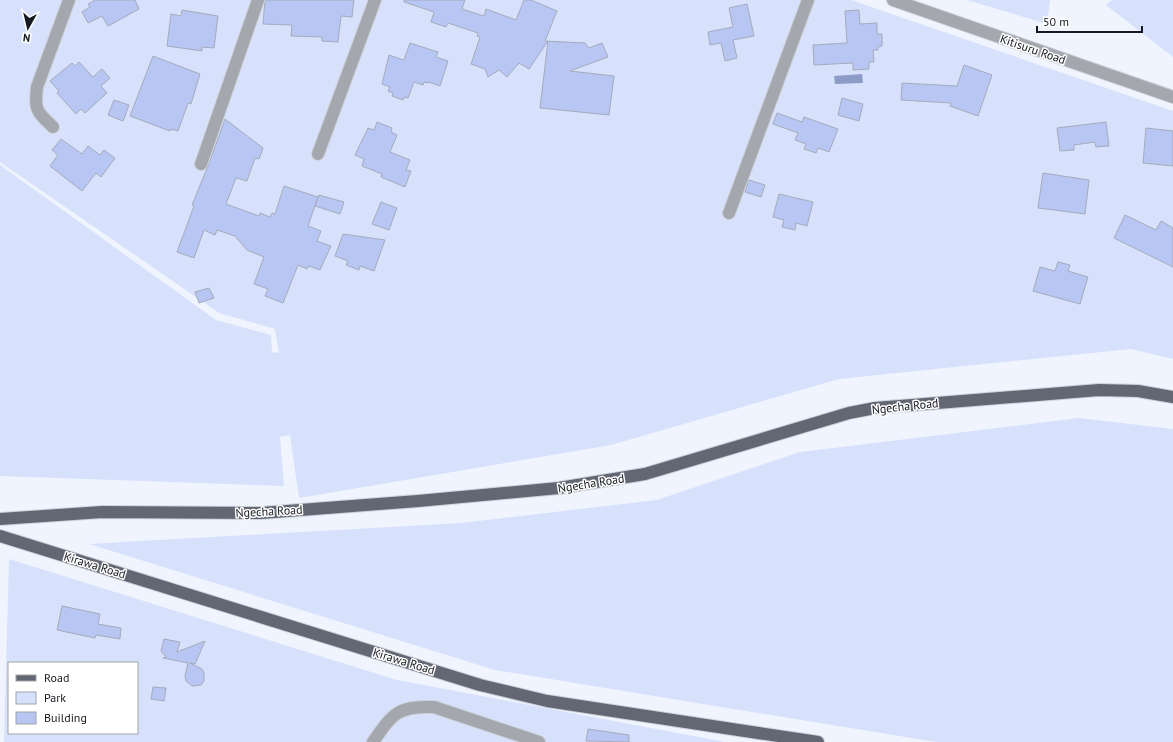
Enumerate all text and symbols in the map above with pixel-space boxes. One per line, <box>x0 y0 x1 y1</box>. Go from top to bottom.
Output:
north arrow <box>8 8 48 48</box>
scale bar <box>1037 8 1142 34</box>
text: 50 m <box>1043 14 1069 29</box>
text: N <box>22 30 31 45</box>
street label: Kitisuru Road <box>998 31 1068 67</box>
street label: Ngecha Road <box>871 395 939 417</box>
street label: Ngecha Road <box>557 470 625 496</box>
street label: Ngecha Road <box>235 502 303 520</box>
street label: Kirawa Road <box>62 548 128 582</box>
street label: Kirawa Road <box>371 644 437 678</box>
legend <box>8 662 138 734</box>
text: Road <box>44 670 69 685</box>
text: Park <box>44 690 66 705</box>
text: Building <box>44 710 87 725</box>

